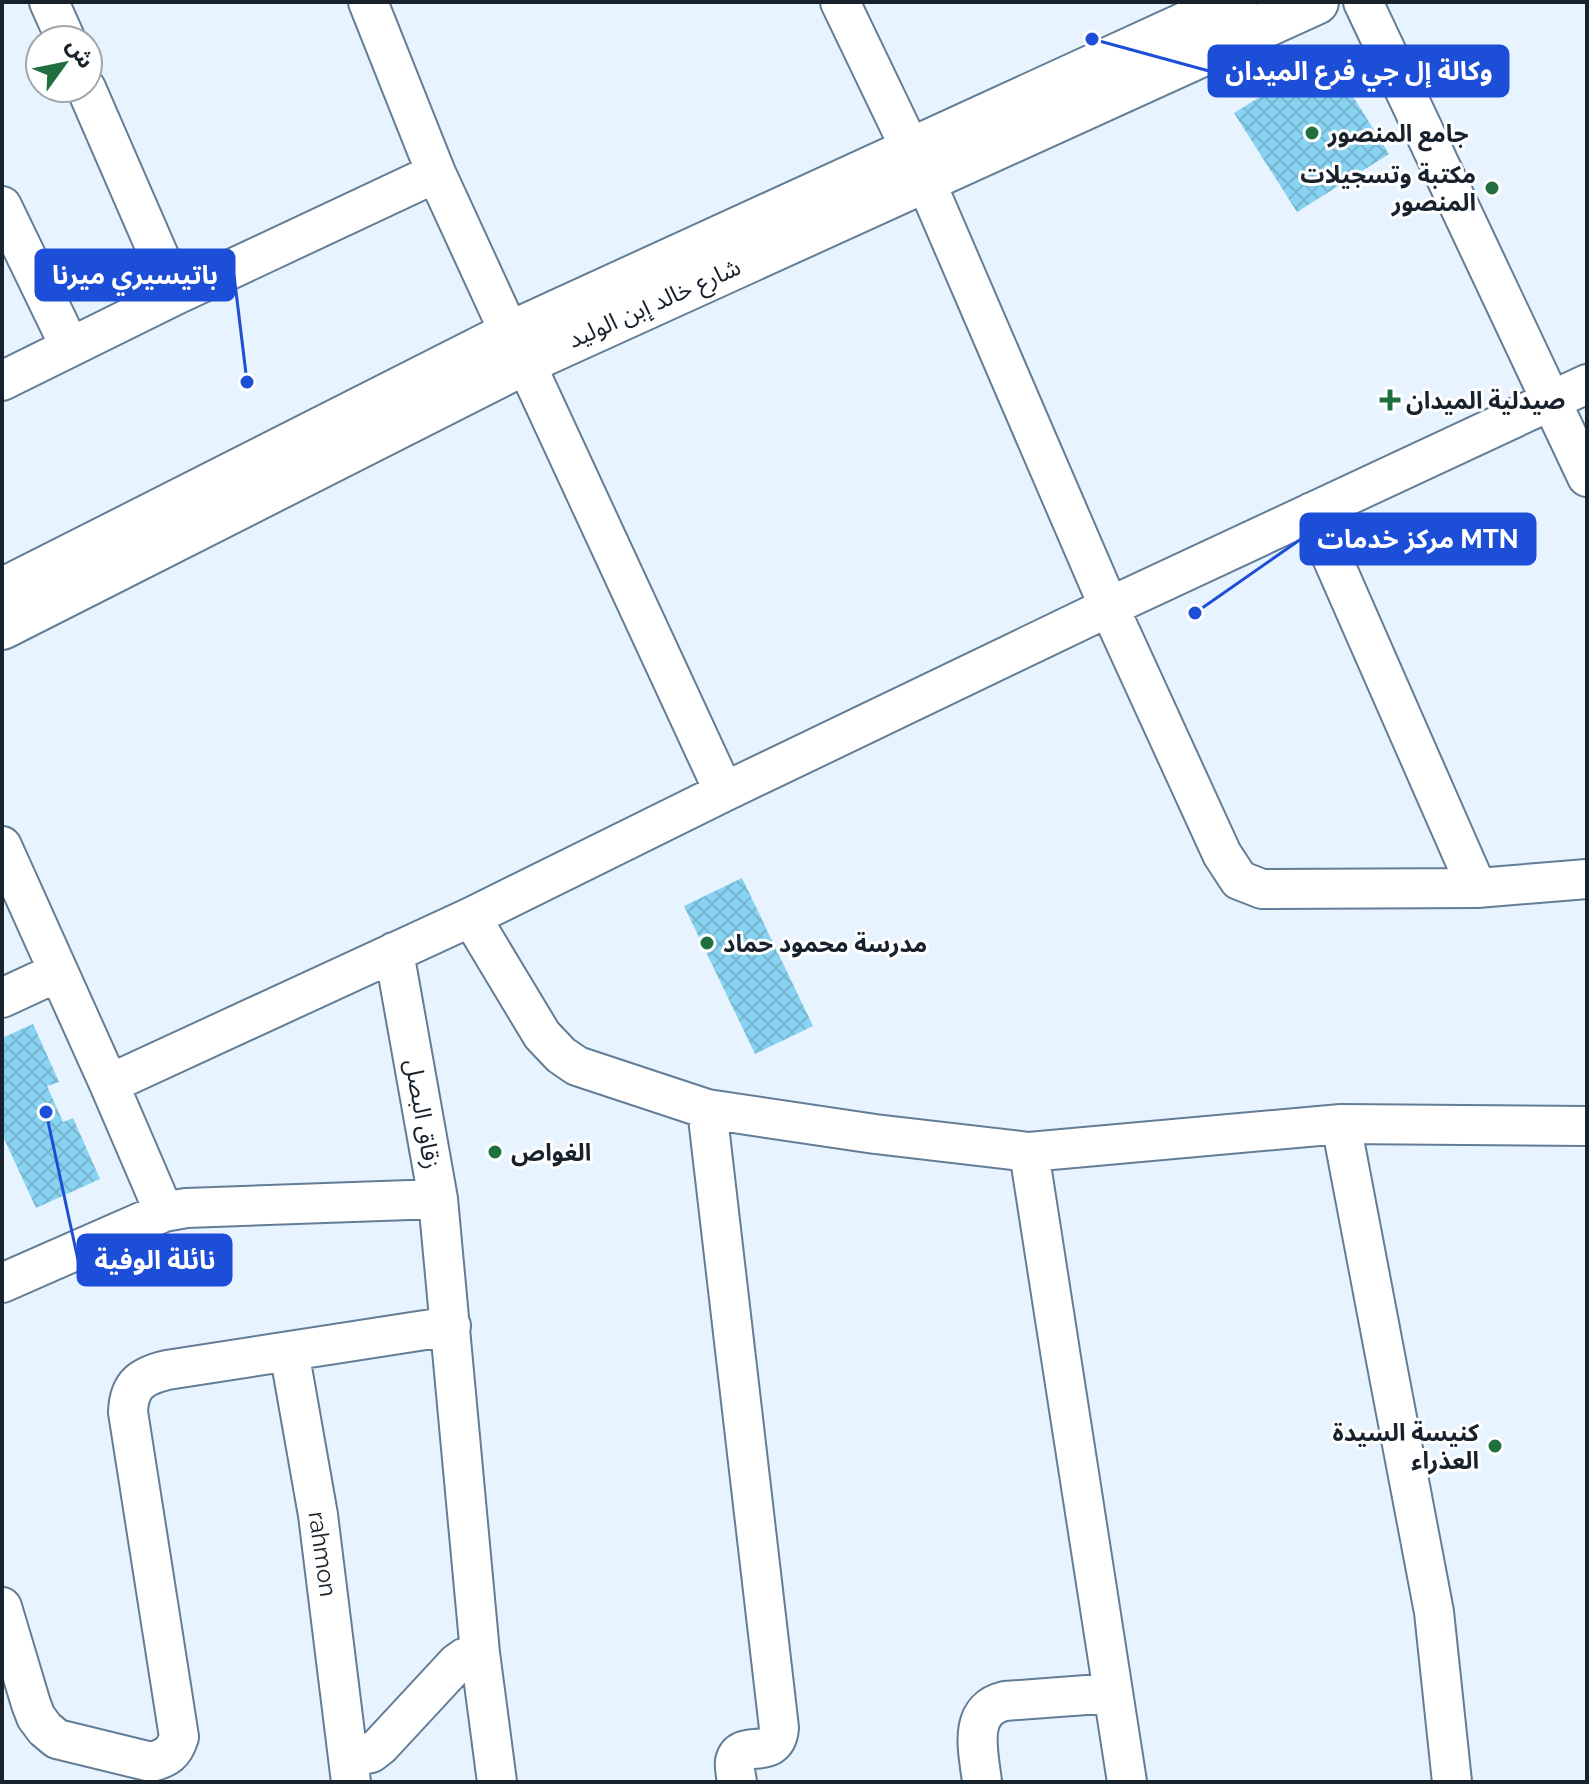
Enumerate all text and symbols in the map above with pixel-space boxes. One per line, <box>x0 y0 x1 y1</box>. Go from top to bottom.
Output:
north arrow <box>24 24 104 104</box>
text: ش <box>62 33 100 73</box>
callout: وكالة إل جي فرع الميدان <box>1209 46 1508 96</box>
text: وكالة إل جي فرع الميدان <box>1225 56 1493 92</box>
place label: جامع المنصور <box>1327 119 1469 152</box>
marker: جامع المنصور <box>1303 124 1321 142</box>
place label: مكتبة وتسجيلات المنصور <box>1300 160 1476 217</box>
marker: مكتبة وتسجيلات المنصور <box>1483 179 1501 197</box>
callout: باتيسيري ميرنا <box>36 250 234 300</box>
street label: شارع خالد إبن الوليد <box>563 252 746 357</box>
text: باتيسيري ميرنا <box>52 260 218 296</box>
place label: صيدلية الميدان <box>1406 386 1565 415</box>
marker: صيدلية الميدان <box>1381 391 1399 409</box>
callout: مركز خدمات MTN <box>1301 514 1535 564</box>
text: مركز خدمات MTN <box>1317 524 1519 554</box>
place label: مدرسة محمود حماد <box>723 929 927 958</box>
marker: مدرسة محمود حماد <box>698 934 716 952</box>
street label: زقاق البصل <box>399 1057 447 1171</box>
place label: الغواص <box>511 1138 591 1167</box>
marker: الغواص <box>486 1143 504 1161</box>
callout: نائلة الوفية <box>78 1235 231 1285</box>
text: نائلة الوفية <box>94 1245 216 1275</box>
place label: كنيسة السيدة العذراء <box>1333 1418 1480 1475</box>
marker: كنيسة السيدة العذراء <box>1486 1437 1504 1455</box>
street label: rahmon <box>303 1510 343 1598</box>

